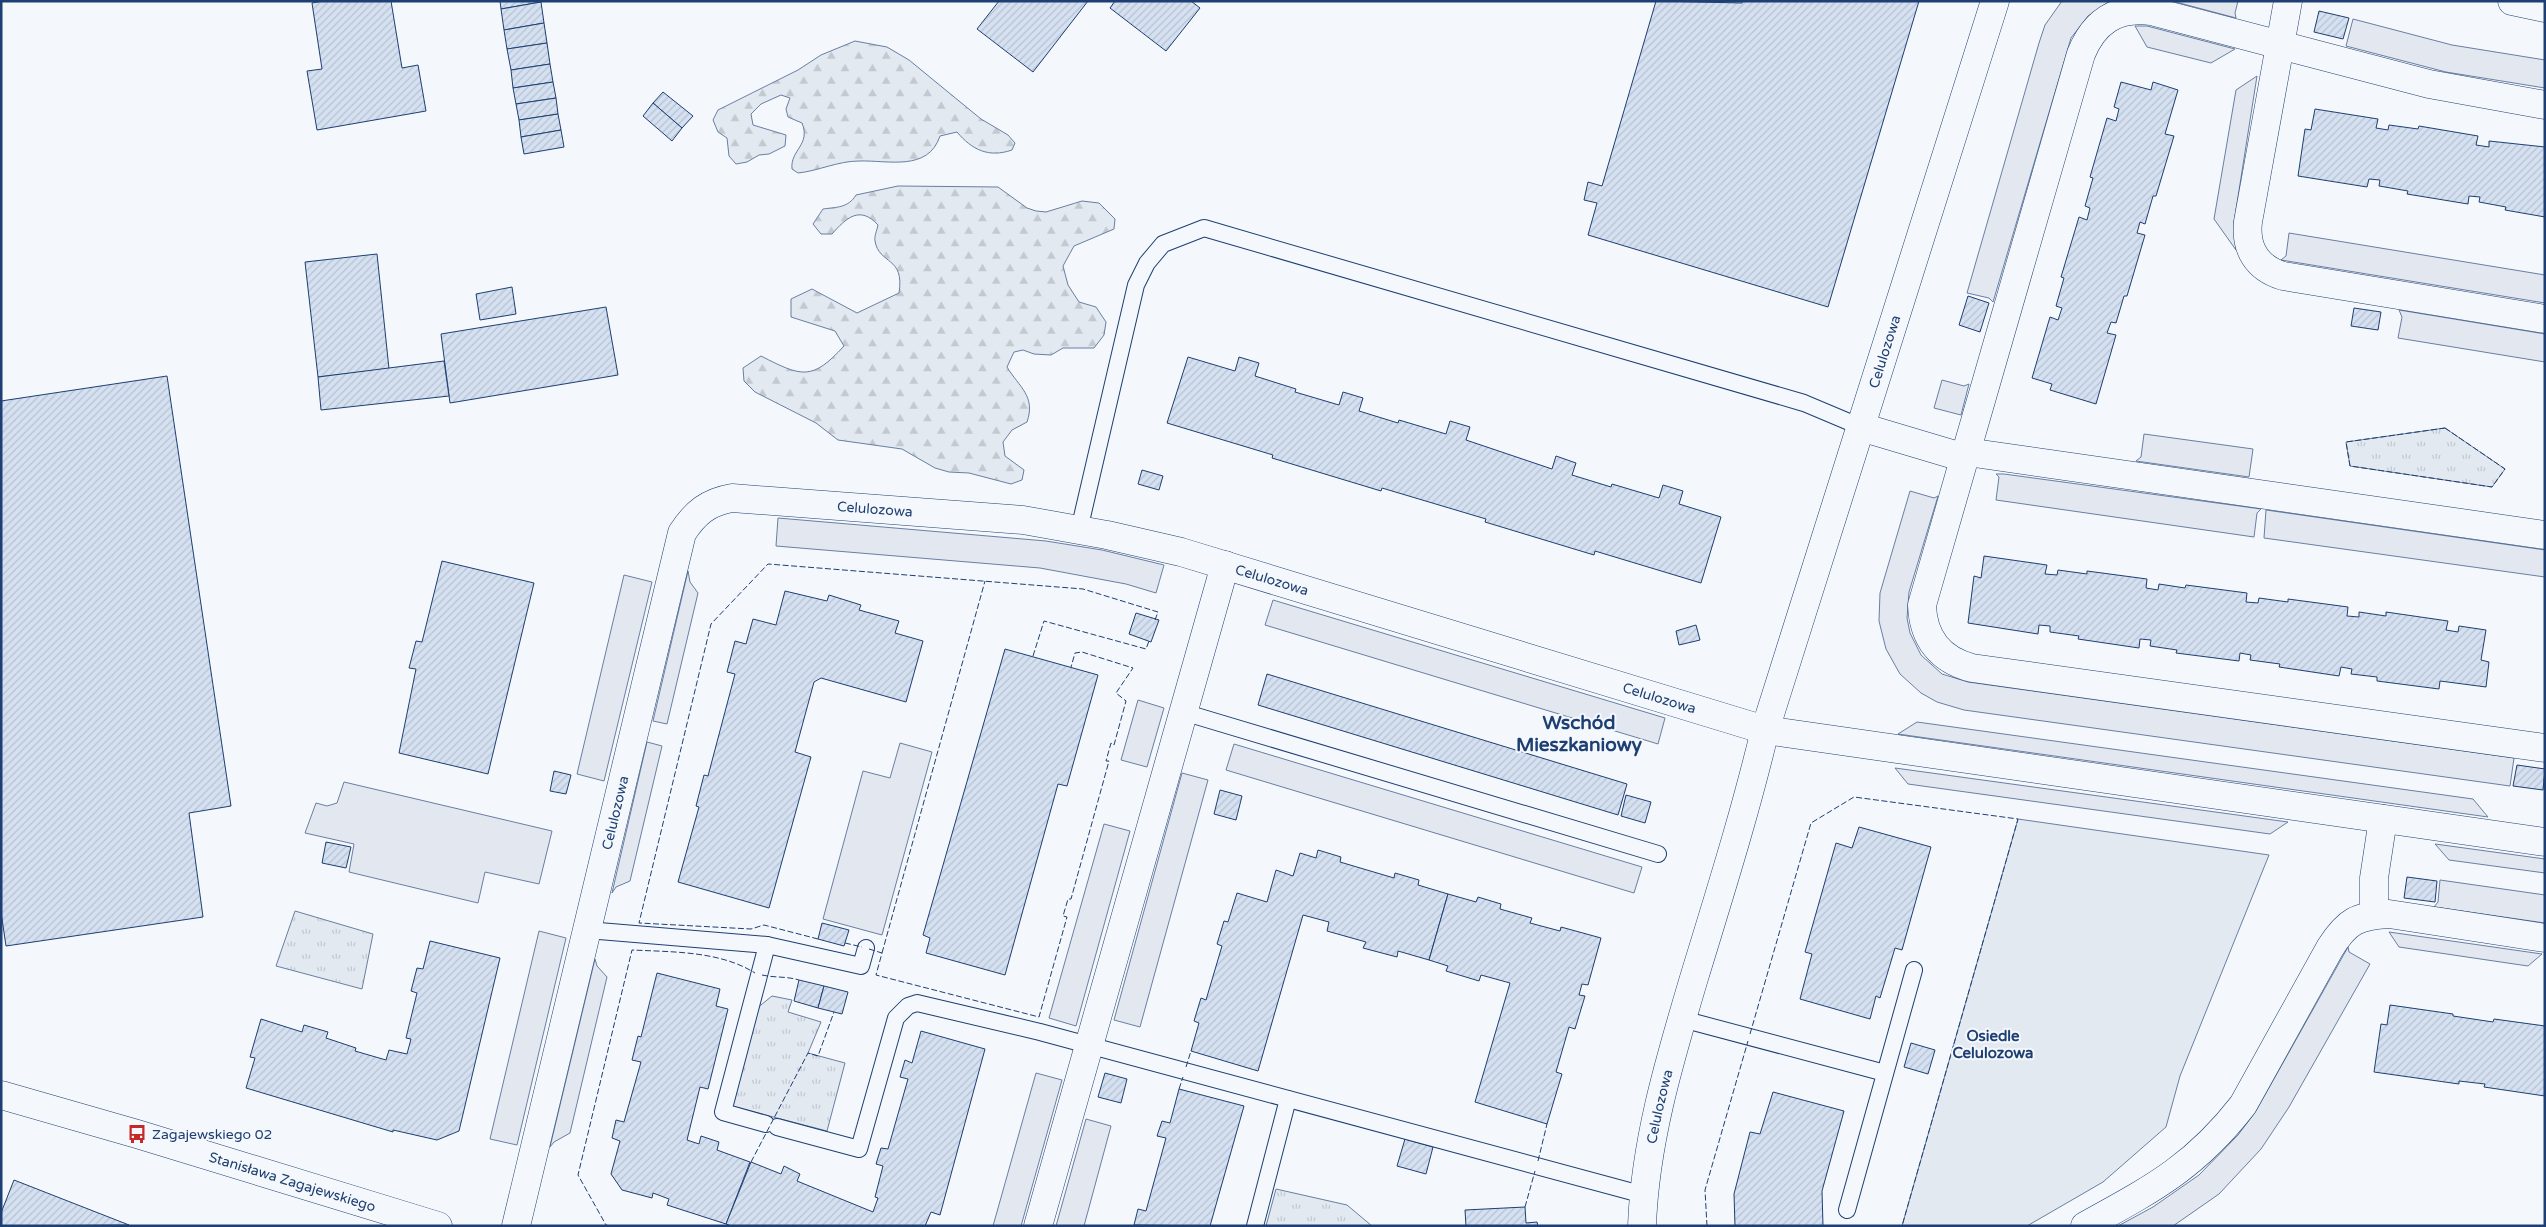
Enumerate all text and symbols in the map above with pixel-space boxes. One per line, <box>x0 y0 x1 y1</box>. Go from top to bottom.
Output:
street label: Celulozowa <box>1865 313 1904 390</box>
street label: Celulozowa <box>836 498 913 521</box>
street label: Celulozowa <box>1233 561 1311 599</box>
street label: Celulozowa <box>1621 679 1698 717</box>
district label: Wschód Mieszkaniowy <box>1516 712 1643 757</box>
street label: Celulozowa <box>598 774 633 852</box>
district label: Osiedle Celulozowa <box>1952 1027 2034 1062</box>
street label: Celulozowa <box>1643 1068 1677 1145</box>
bus stop icon: Zagajewskiego 02 <box>126 1123 148 1145</box>
place label: Zagajewskiego 02 <box>152 1126 272 1143</box>
street label: Stanisława Zagajewskiego <box>207 1149 378 1215</box>

